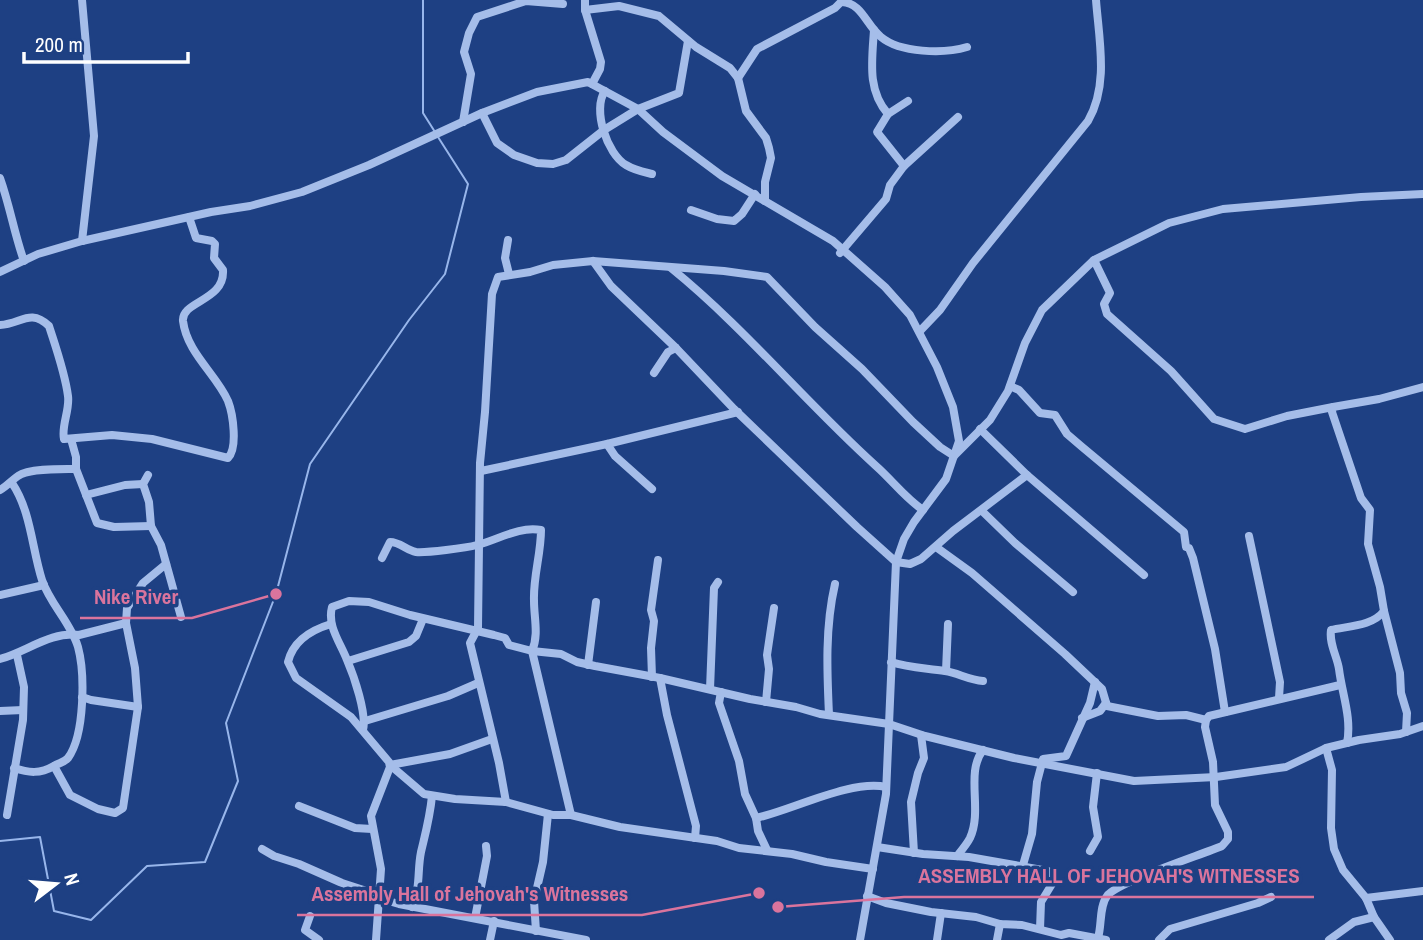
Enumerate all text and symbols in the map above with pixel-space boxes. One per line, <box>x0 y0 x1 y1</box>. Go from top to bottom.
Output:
scale bar <box>24 21 189 65</box>
text: 200 m <box>35 30 83 59</box>
callout: Nike River <box>80 576 192 618</box>
text: Nike River <box>94 582 178 611</box>
north arrow <box>21 849 91 919</box>
callout: ASSEMBLY HALL OF JEHOVAH'S WITNESSES <box>904 855 1314 897</box>
text: ASSEMBLY HALL OF JEHOVAH'S WITNESSES <box>918 861 1300 890</box>
text: N <box>58 870 86 888</box>
callout: Assembly Hall of Jehovah's Witnesses <box>297 873 642 915</box>
text: Assembly Hall of Jehovah's Witnesses <box>312 879 628 908</box>

